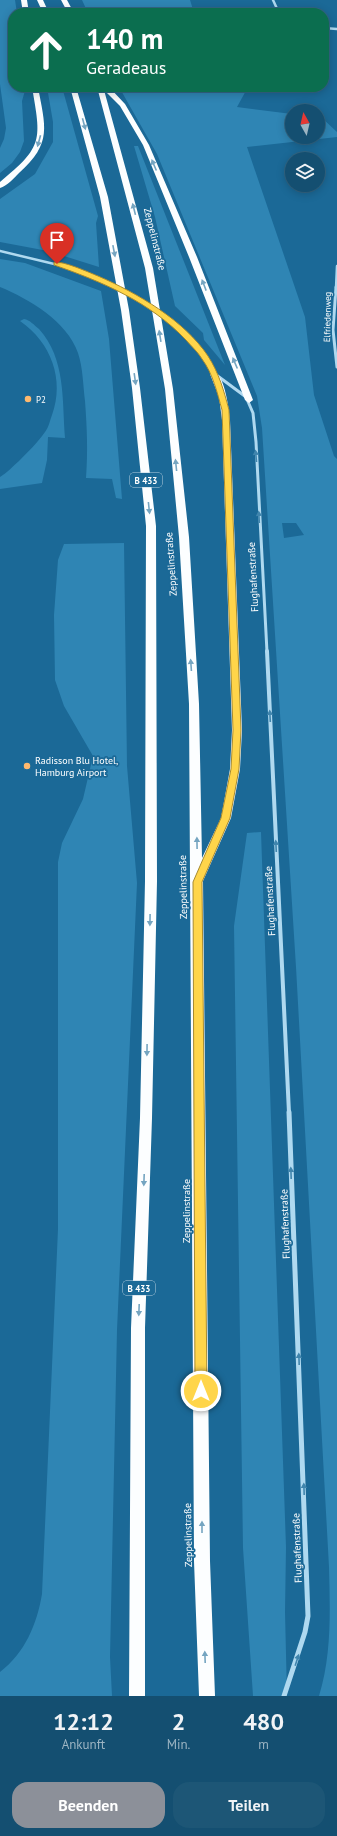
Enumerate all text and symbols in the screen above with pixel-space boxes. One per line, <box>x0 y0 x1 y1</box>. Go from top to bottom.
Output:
text: 140 m <box>86 20 163 57</box>
icon: ahead <box>20 24 72 76</box>
text: Geradeaus <box>86 56 166 79</box>
north arrow <box>285 104 325 144</box>
map controls <box>285 104 325 192</box>
one-way arrow <box>81 119 87 131</box>
one-way arrow <box>36 135 42 147</box>
button: layers <box>285 152 325 192</box>
one-way arrow <box>151 160 157 171</box>
one-way arrow <box>131 203 137 215</box>
street label: Zeppelinstraße <box>141 206 169 272</box>
pin <box>40 223 74 264</box>
icon: arrive <box>46 229 68 251</box>
one-way arrow <box>112 244 118 257</box>
one-way arrow <box>201 279 207 291</box>
street label: Elfriedenweg <box>321 291 333 342</box>
one-way arrow <box>157 330 163 343</box>
one-way arrow <box>232 358 238 369</box>
one-way arrow <box>132 373 138 385</box>
marker: P2 <box>23 394 33 404</box>
place label: P2 <box>36 394 46 405</box>
one-way arrow <box>253 450 259 462</box>
one-way arrow <box>173 459 180 471</box>
road number: B 433 <box>130 473 162 487</box>
one-way arrow <box>146 502 153 514</box>
one-way arrow <box>256 510 262 523</box>
street label: Zeppelinstraße <box>162 532 180 596</box>
street label: Flughafenstraße <box>245 542 261 612</box>
one-way arrow <box>188 659 195 671</box>
one-way arrow <box>266 710 273 722</box>
place label: Radisson Blu Hotel, Hamburg Airport <box>35 754 118 779</box>
marker: Radisson Blu Hotel, Hamburg Airport <box>22 761 32 771</box>
one-way arrow <box>193 837 200 849</box>
one-way arrow <box>273 840 280 852</box>
street label: Zeppelinstraße <box>176 855 190 919</box>
street label: Flughafenstraße <box>262 866 278 936</box>
one-way arrow <box>147 914 153 927</box>
one-way arrow <box>144 1044 151 1056</box>
one-way arrow <box>288 1167 295 1179</box>
one-way arrow <box>140 1174 147 1186</box>
street label: Zeppelinstraße <box>180 1179 193 1243</box>
street label: Flughafenstraße <box>277 1189 293 1259</box>
road number: B 433 <box>123 1281 155 1295</box>
one-way arrow <box>135 1304 142 1316</box>
one-way arrow <box>296 1352 302 1365</box>
position arrow <box>180 1370 222 1412</box>
one-way arrow <box>301 1482 307 1495</box>
street label: Zeppelinstraße <box>181 1503 195 1567</box>
street label: Flughafenstraße <box>289 1513 305 1583</box>
one-way arrow <box>199 1520 205 1533</box>
one-way arrow <box>202 1651 209 1663</box>
one-way arrow <box>295 1653 301 1665</box>
text: 12:12 <box>53 1706 114 1737</box>
text: 2 <box>172 1706 185 1737</box>
text: 480 <box>243 1706 284 1737</box>
text: Ankunft <box>62 1736 105 1753</box>
text: Min. <box>167 1736 190 1753</box>
text: m <box>258 1736 269 1753</box>
button: Beenden <box>12 1782 165 1828</box>
button: Teilen <box>173 1782 325 1828</box>

